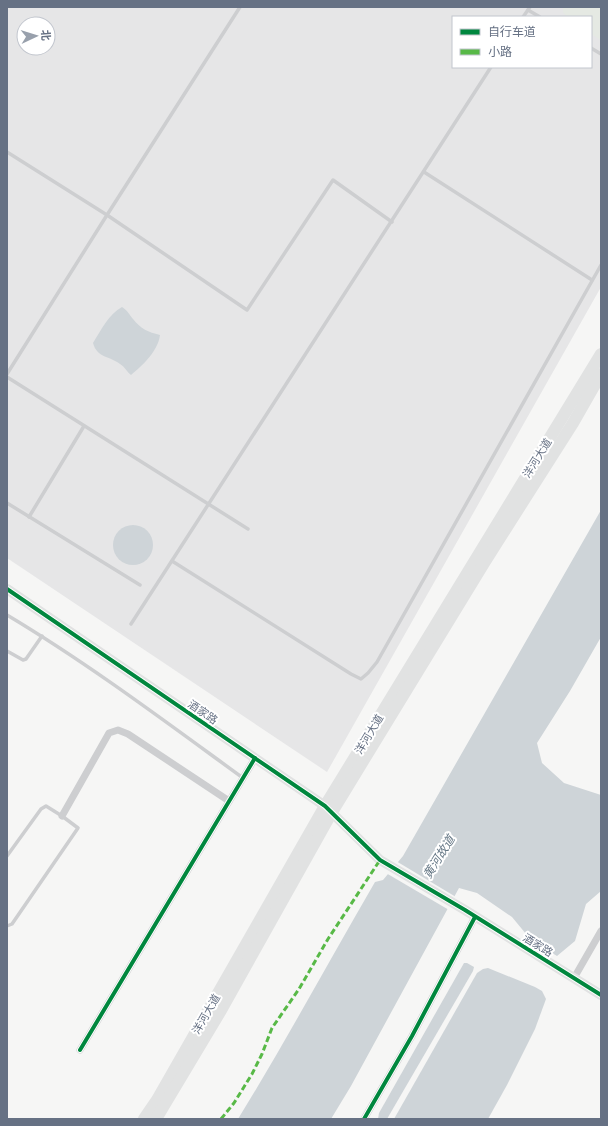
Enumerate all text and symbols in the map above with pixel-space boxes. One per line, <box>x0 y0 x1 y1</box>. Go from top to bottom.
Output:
north arrow <box>16 16 56 56</box>
legend <box>452 16 592 68</box>
text: 自行车道 <box>488 24 536 39</box>
text: 北 <box>40 29 53 41</box>
text: 小路 <box>488 44 512 59</box>
street label: 洋河大道 <box>519 436 554 480</box>
street label: 酒家路 <box>186 697 221 726</box>
street label: 洋河大道 <box>352 712 385 756</box>
water label: 黄河故道 <box>419 831 459 881</box>
street label: 酒家路 <box>521 930 556 959</box>
street label: 洋河大道 <box>189 991 222 1036</box>

